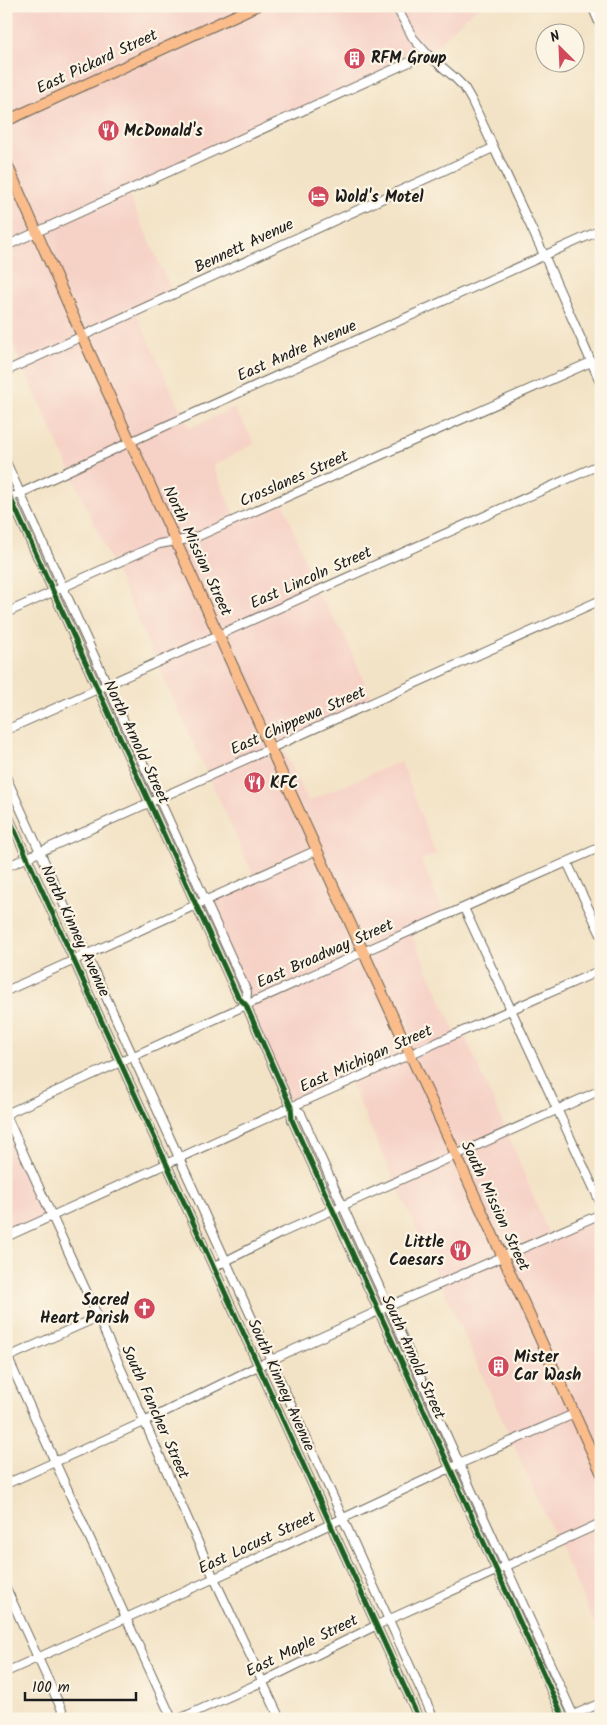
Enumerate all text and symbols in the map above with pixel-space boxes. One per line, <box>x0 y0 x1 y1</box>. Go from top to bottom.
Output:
north arrow <box>534 22 584 72</box>
street label: East Pickard Street <box>32 23 162 101</box>
text: N <box>547 25 564 49</box>
building icon: RFM Group <box>343 46 367 70</box>
place label: RFM Group <box>371 46 447 71</box>
restaurant icon: McDonald's <box>96 119 120 143</box>
place label: McDonald's <box>124 119 203 144</box>
hotel icon: Wold's Motel <box>307 185 331 209</box>
place label: Wold's Motel <box>335 185 424 210</box>
street label: Bennett Avenue <box>190 212 298 280</box>
street label: East Andre Avenue <box>233 313 361 389</box>
street label: Crosslanes Street <box>236 444 353 514</box>
street label: North Mission Street <box>156 482 239 621</box>
street label: East Lincoln Street <box>246 540 377 616</box>
street label: North Arnold Street <box>96 676 176 809</box>
street label: East Chippewa Street <box>226 680 371 762</box>
restaurant icon: KFC <box>242 771 266 795</box>
place label: KFC <box>270 771 298 796</box>
street label: North Kinney Avenue <box>33 861 117 1001</box>
street label: East Broadway Street <box>253 912 398 995</box>
street label: East Michigan Street <box>296 1018 437 1099</box>
street label: South Mission Street <box>454 1137 537 1276</box>
place label: Little Caesars <box>389 1230 445 1273</box>
restaurant icon: Little Caesars <box>448 1239 472 1263</box>
place label: Sacred Heart Parish <box>40 1288 129 1331</box>
street label: South Arnold Street <box>374 1291 452 1424</box>
church icon: Sacred Heart Parish <box>133 1297 157 1321</box>
street label: South Kinney Avenue <box>240 1315 322 1455</box>
street label: South Fancher Street <box>114 1341 196 1484</box>
place label: Mister Car Wash <box>514 1345 581 1388</box>
building icon: Mister Car Wash <box>486 1354 510 1378</box>
street label: East Locust Street <box>194 1504 321 1581</box>
street label: East Maple Street <box>242 1608 363 1684</box>
scale bar <box>25 1670 136 1702</box>
text: 100 m <box>32 1676 70 1700</box>

